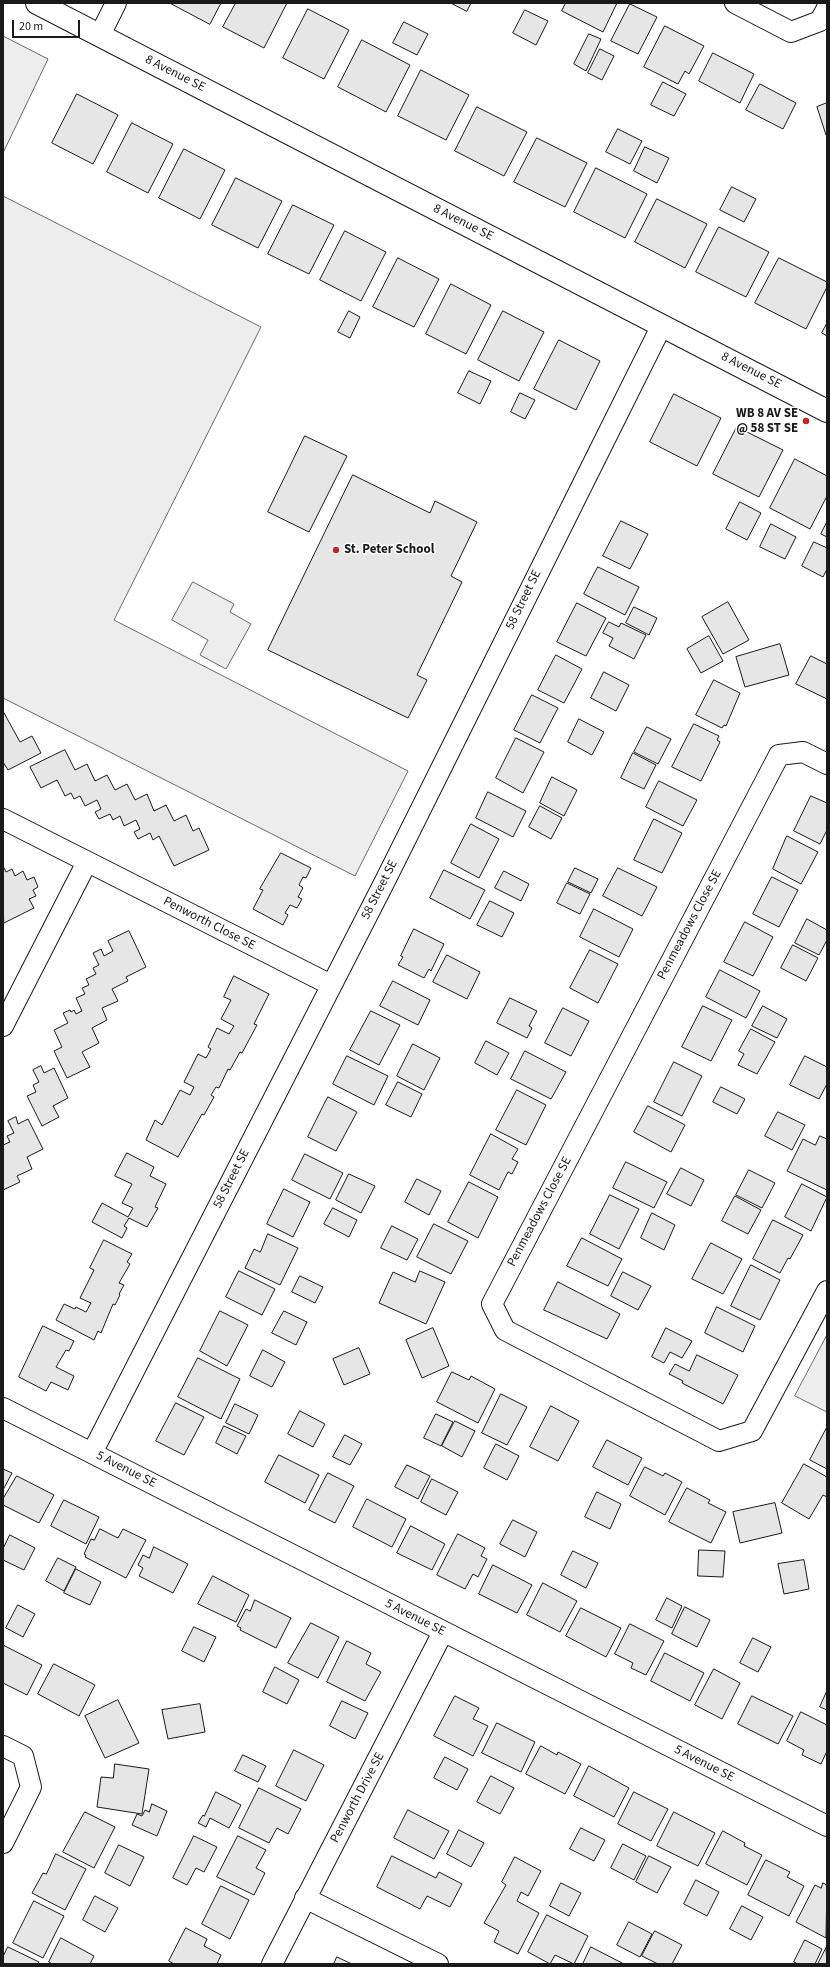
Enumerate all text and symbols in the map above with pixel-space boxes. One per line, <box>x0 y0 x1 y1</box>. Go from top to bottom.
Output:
scale bar <box>14 12 82 38</box>
text: 20 m <box>19 18 43 35</box>
street label: 8 Avenue SE <box>142 52 208 96</box>
street label: 8 Avenue SE <box>430 201 496 245</box>
street label: 8 Avenue SE <box>718 349 784 393</box>
place label: WB 8 AV SE @ 58 ST SE <box>736 406 798 437</box>
marker: WB 8 AV SE @ 58 ST SE <box>801 416 811 426</box>
place label: St. Peter School <box>344 542 434 558</box>
marker: St. Peter School <box>331 545 341 555</box>
street label: 58 Street SE <box>503 568 545 632</box>
street label: 58 Street SE <box>358 858 402 922</box>
street label: Penmeadows Close SE <box>655 868 725 982</box>
street label: Penworth Close SE <box>160 894 258 954</box>
street label: 58 Street SE <box>210 1147 254 1211</box>
street label: Penmeadows Close SE <box>505 1155 575 1269</box>
street label: 5 Avenue SE <box>93 1448 159 1492</box>
street label: 5 Avenue SE <box>382 1596 448 1640</box>
street label: 5 Avenue SE <box>671 1742 737 1786</box>
street label: Penworth Drive SE <box>328 1750 388 1846</box>

